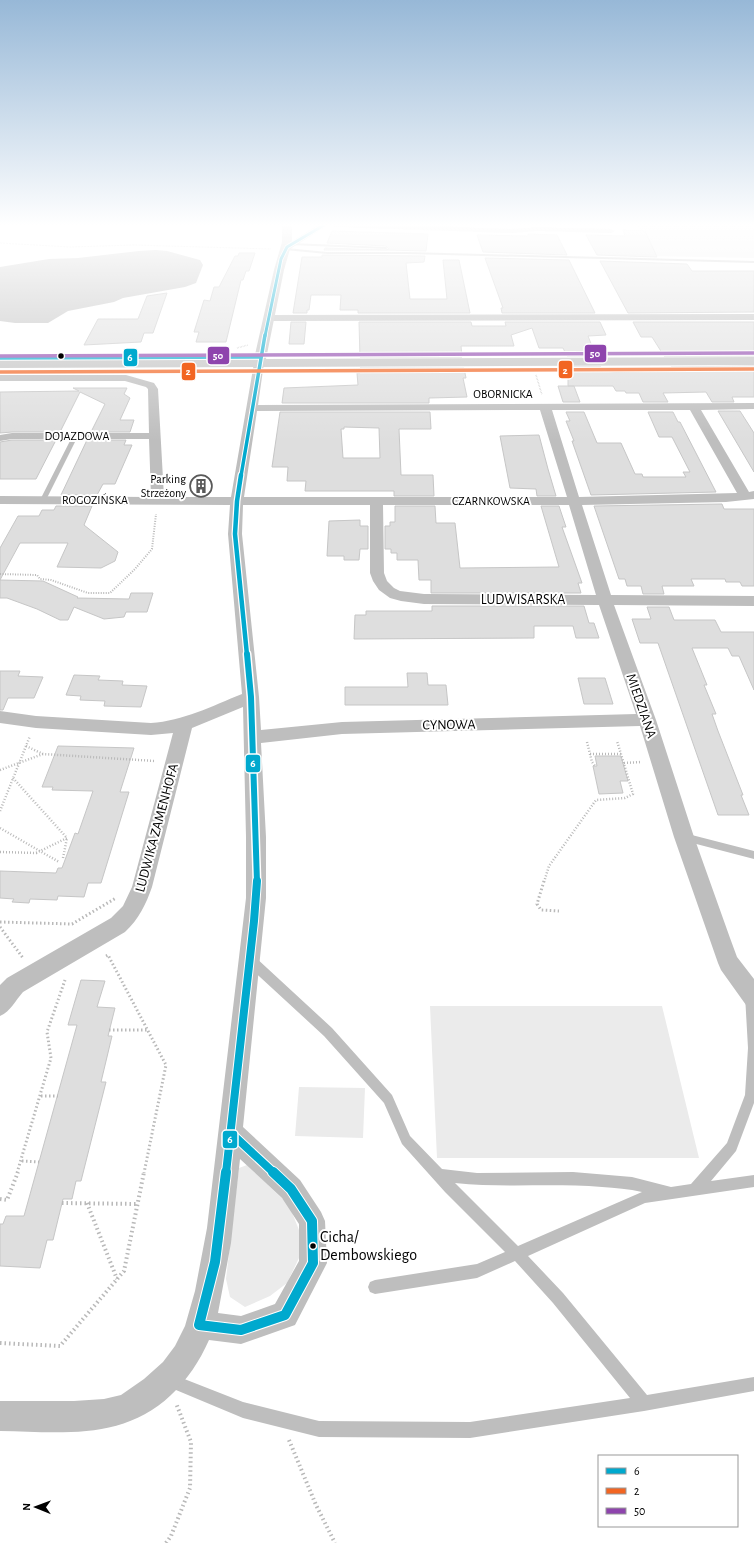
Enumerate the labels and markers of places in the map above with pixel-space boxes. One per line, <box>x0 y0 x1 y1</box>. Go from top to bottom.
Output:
unlabelled marker <box>56 351 66 361</box>
place label: Parking Strzeżony <box>141 473 186 500</box>
building icon: Parking Strzeżony <box>188 473 214 499</box>
place label: Cicha/ Dembowskiego <box>320 1229 417 1263</box>
marker: Cicha/ Dembowskiego <box>308 1241 318 1251</box>

